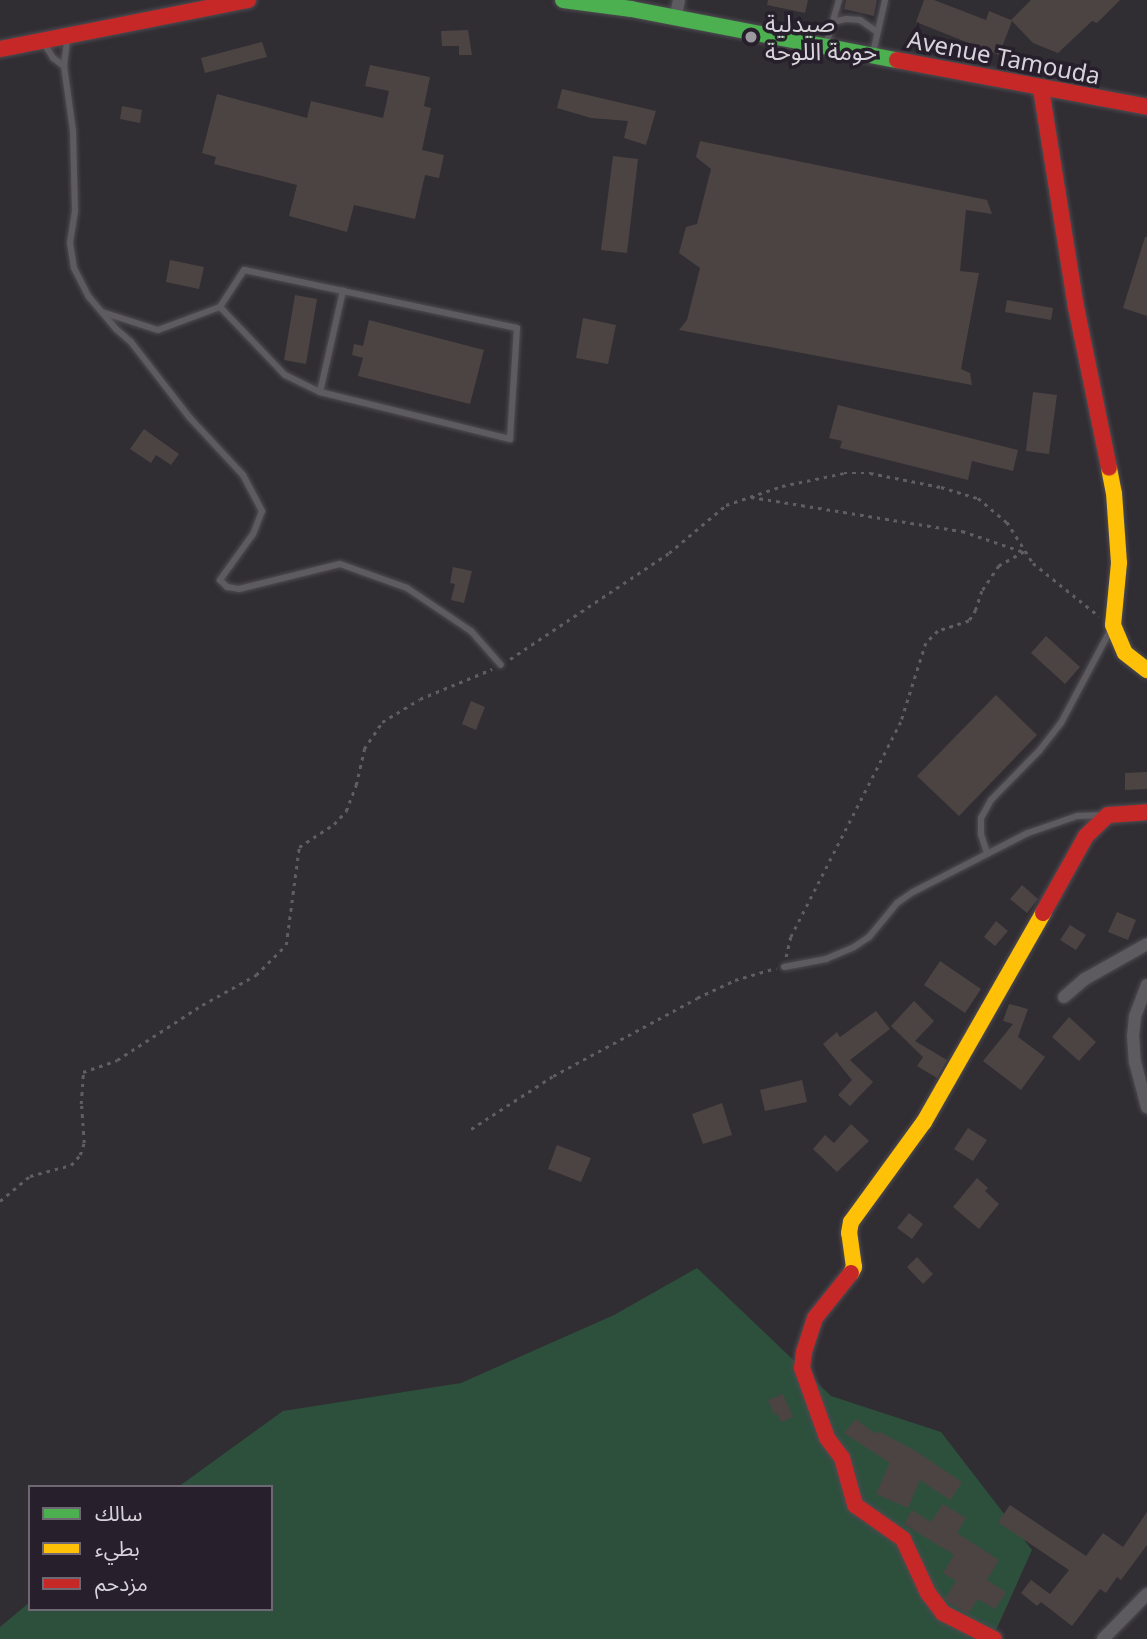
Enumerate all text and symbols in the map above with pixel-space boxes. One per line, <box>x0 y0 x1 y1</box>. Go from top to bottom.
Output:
place label: صيدلية حومة اللوحة <box>765 9 877 65</box>
street label: Avenue Tamouda <box>905 24 1103 90</box>
marker: صيدلية حومة اللوحة <box>743 29 759 45</box>
legend <box>28 1485 273 1611</box>
text: سالك <box>95 1499 142 1527</box>
text: بطيء <box>95 1534 140 1562</box>
text: مزدحم <box>95 1569 148 1597</box>

